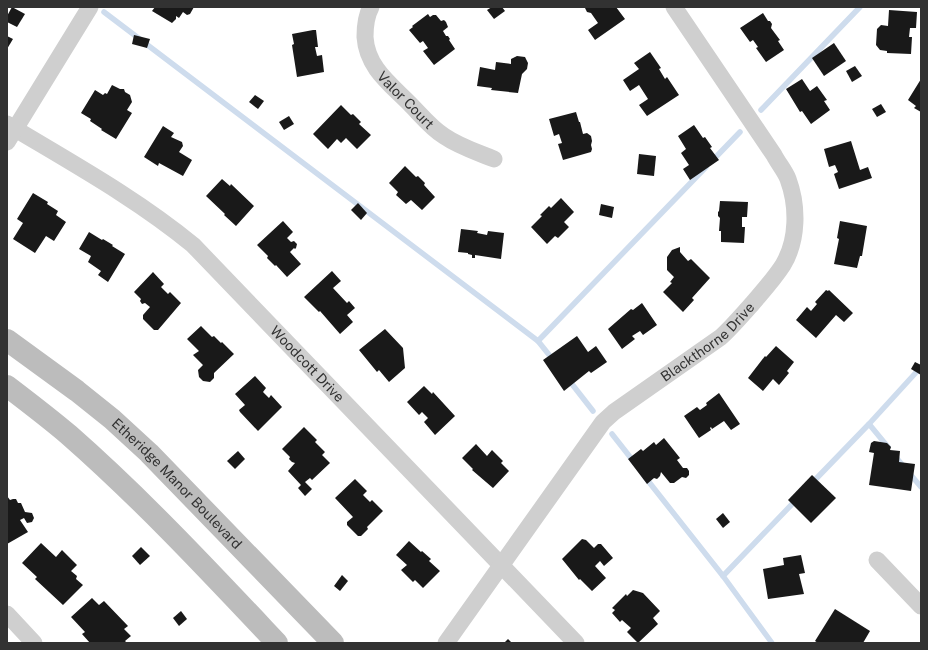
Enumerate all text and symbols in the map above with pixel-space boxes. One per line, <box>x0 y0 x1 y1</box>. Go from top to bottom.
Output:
street label: Valor Court <box>374 68 437 132</box>
street label: Blackthorne Drive <box>658 299 758 385</box>
street label: Woodcott Drive <box>267 323 348 405</box>
street label: Etheridge Manor Boulevard <box>109 415 245 552</box>

